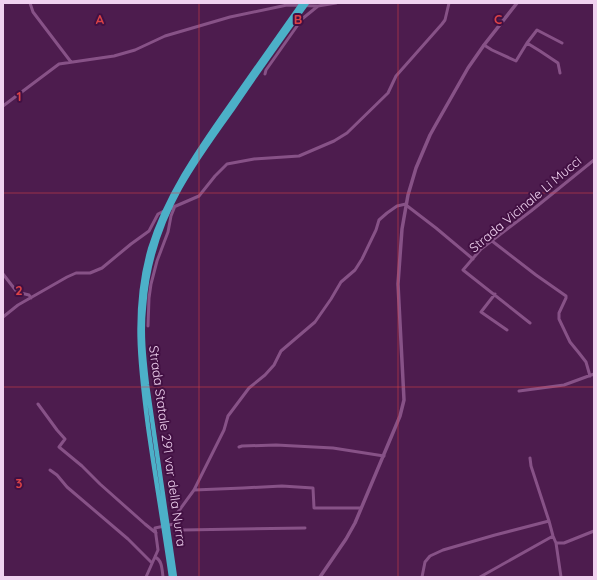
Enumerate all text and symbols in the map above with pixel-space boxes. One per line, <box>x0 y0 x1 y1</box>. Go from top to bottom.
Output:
text: A <box>96 11 105 27</box>
text: B <box>294 11 302 27</box>
text: C <box>494 11 502 27</box>
text: 1 <box>16 88 22 104</box>
street label: Strada Vicinale Li Mucci <box>466 152 584 256</box>
text: 2 <box>15 282 23 298</box>
street label: Strada Statale 291 var della Nurra <box>146 344 190 548</box>
text: 3 <box>16 475 23 491</box>

